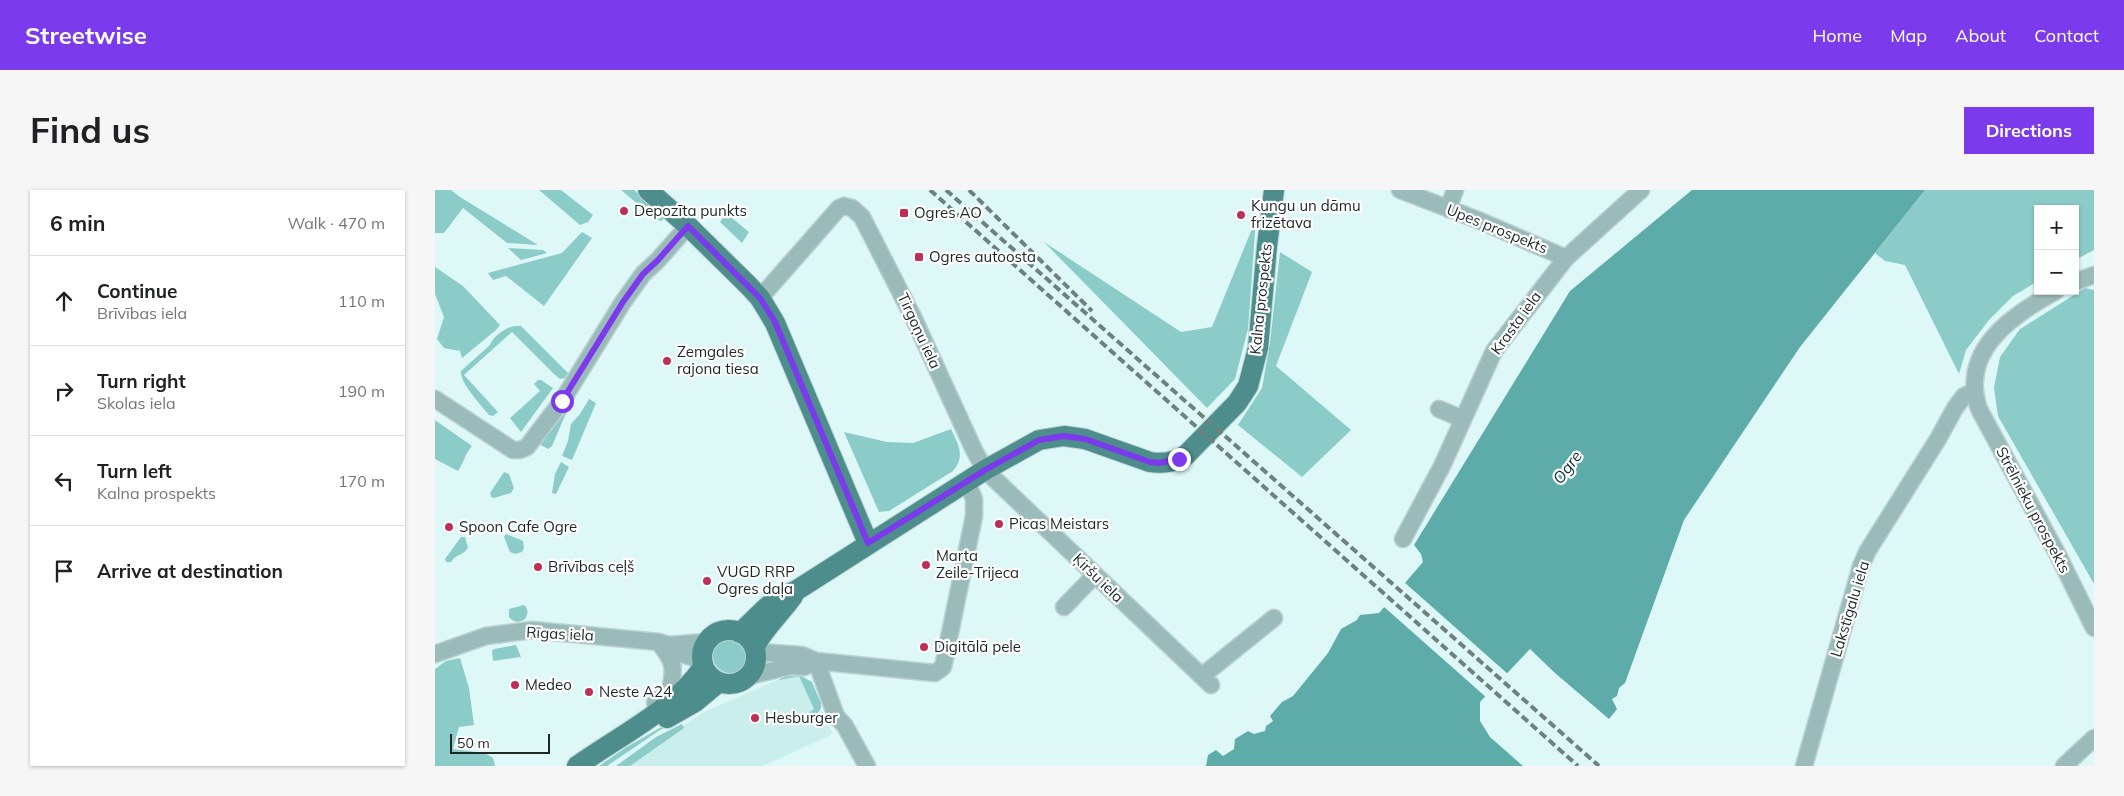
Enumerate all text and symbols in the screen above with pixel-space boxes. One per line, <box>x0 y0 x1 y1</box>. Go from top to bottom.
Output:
text: Streetwise <box>25 20 147 50</box>
text: Home <box>1812 24 1862 47</box>
text: Map <box>1890 24 1927 47</box>
text: About <box>1955 24 2006 47</box>
text: Contact <box>2034 24 2099 47</box>
button: Directions <box>1964 107 2094 154</box>
text: Find us <box>30 108 150 152</box>
place label: Kungu un dāmu frizētava <box>1251 196 1361 232</box>
street label: Upes prospekts <box>1444 200 1550 257</box>
place label: Depozīta punkts <box>634 201 747 220</box>
place label: Ogres AO <box>914 203 982 222</box>
marker: Depozīta punkts <box>618 205 630 217</box>
map controls <box>2034 205 2079 295</box>
button: + <box>2034 205 2079 250</box>
marker: Ogres AO <box>898 207 910 219</box>
marker: Kungu un dāmu frizētava <box>1235 209 1247 221</box>
text: 6 min <box>50 210 105 236</box>
text: Walk · 470 m <box>287 213 385 233</box>
street label: Kalna prospekts <box>1245 242 1276 355</box>
place label: Ogres autoosta <box>929 247 1036 266</box>
button: − <box>2034 250 2079 295</box>
marker: Ogres autoosta <box>913 251 925 263</box>
text: Continue <box>97 279 177 303</box>
icon: ahead <box>50 287 78 315</box>
street label: Krasta iela <box>1486 287 1545 358</box>
street label: Tirgoņu iela <box>894 290 945 372</box>
text: 110 m <box>338 291 385 311</box>
text: Brīvības iela <box>97 303 187 323</box>
place label: Zemgales rajona tiesa <box>677 342 759 378</box>
marker: Zemgales rajona tiesa <box>661 355 673 367</box>
text: Turn right <box>97 369 186 393</box>
icon: right <box>50 377 78 405</box>
text: 190 m <box>338 381 385 401</box>
route start <box>551 390 574 413</box>
text: Skolas iela <box>97 393 176 413</box>
street label: Strēlnieku prospekts <box>1992 443 2075 576</box>
water label: Ogre <box>1548 446 1586 488</box>
route end <box>1168 448 1191 471</box>
text: Turn left <box>97 459 172 483</box>
icon: left <box>50 467 78 495</box>
text: 170 m <box>338 471 385 491</box>
text: Kalna prospekts <box>97 483 216 503</box>
place label: Picas Meistars <box>1009 514 1109 533</box>
place label: Spoon Cafe Ogre <box>459 517 577 536</box>
marker: Picas Meistars <box>993 518 1005 530</box>
marker: Spoon Cafe Ogre <box>443 521 455 533</box>
place label: Marta Zeile-Trijeca <box>936 546 1019 582</box>
street label: Ķiršu iela <box>1069 549 1128 606</box>
icon: arrive <box>50 557 78 585</box>
place label: Brīvības ceļš <box>548 557 635 576</box>
text: Arrive at destination <box>97 559 283 583</box>
marker: Marta Zeile-Trijeca <box>920 559 932 571</box>
street label: Lakstīgalu iela <box>1826 559 1873 659</box>
marker: Brīvības ceļš <box>532 561 544 573</box>
place label: VUGD RRP Ogres daļa <box>717 562 795 598</box>
marker: VUGD RRP Ogres daļa <box>701 575 713 587</box>
street label: Rīgas iela <box>526 622 594 645</box>
place label: Digitālā pele <box>934 637 1021 656</box>
marker: Digitālā pele <box>918 641 930 653</box>
place label: Medeo <box>525 675 572 694</box>
marker: Medeo <box>509 679 521 691</box>
place label: Neste A24 <box>599 682 672 701</box>
marker: Neste A24 <box>583 686 595 698</box>
place label: Hesburger <box>765 708 838 727</box>
marker: Hesburger <box>749 712 761 724</box>
scale bar <box>450 731 550 754</box>
text: 50 m <box>457 734 490 752</box>

